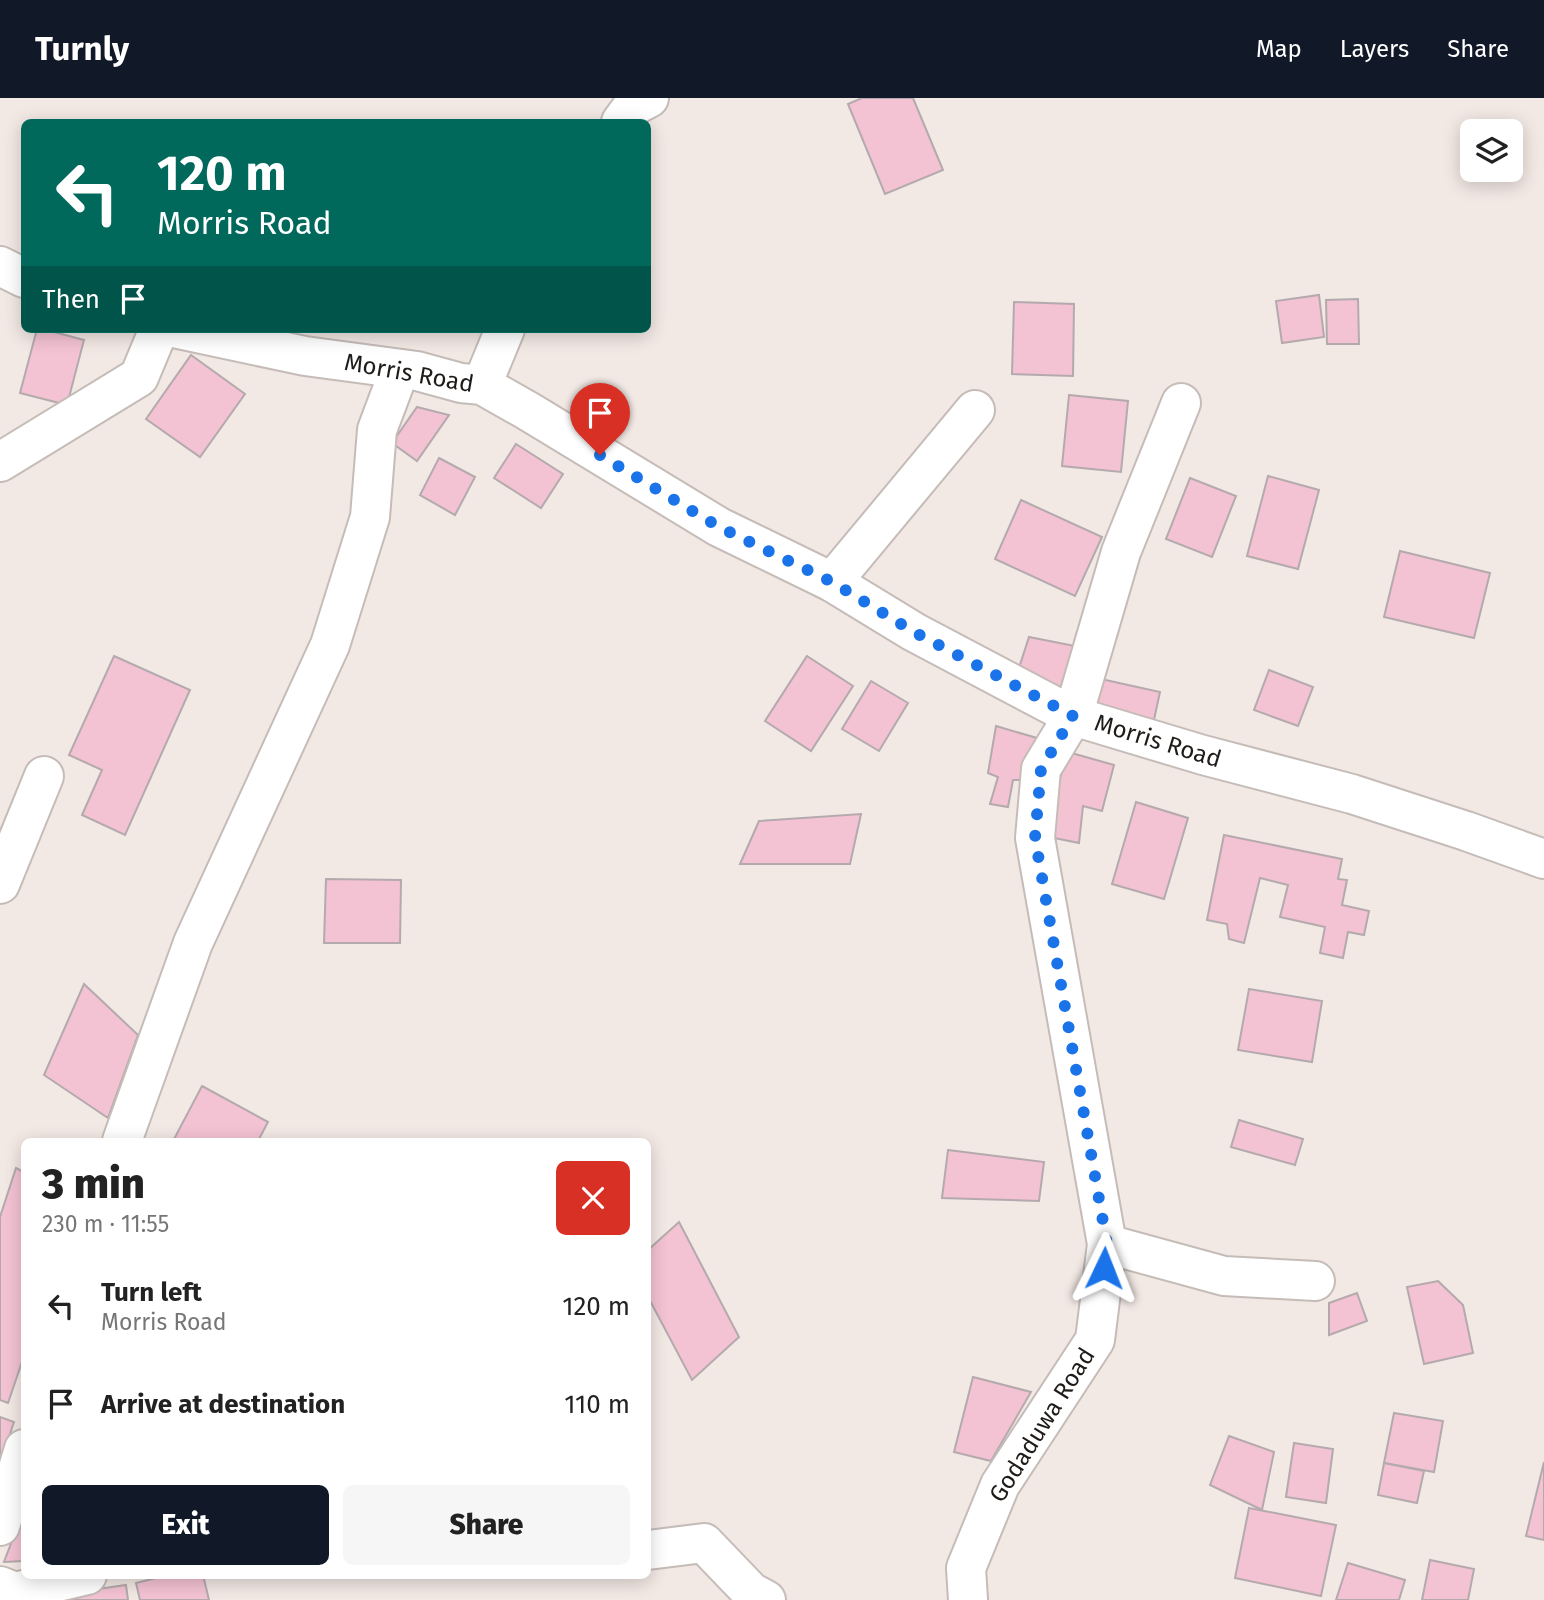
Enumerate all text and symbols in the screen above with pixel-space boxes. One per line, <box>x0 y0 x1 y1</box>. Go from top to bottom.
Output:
text: Turnly <box>35 29 129 69</box>
text: Map <box>1256 35 1302 63</box>
text: Layers <box>1340 35 1409 63</box>
text: Share <box>1447 35 1509 63</box>
map controls <box>1460 119 1523 182</box>
button: layers <box>1460 119 1523 182</box>
text: 120 m <box>157 144 287 203</box>
icon: left <box>42 147 133 238</box>
text: Morris Road <box>157 204 332 242</box>
icon: arrive <box>114 280 152 318</box>
text: Then <box>42 284 100 315</box>
street label: Morris Road <box>342 348 476 398</box>
pin <box>570 383 630 455</box>
icon: arrive <box>581 394 619 432</box>
street label: Morris Road <box>1091 708 1225 774</box>
text: 3 min <box>42 1159 145 1209</box>
button: close <box>556 1161 630 1235</box>
text: 230 m · 11:55 <box>42 1210 169 1238</box>
position arrow <box>1067 1231 1141 1305</box>
text: Turn left <box>101 1277 202 1308</box>
icon: left <box>42 1287 80 1325</box>
text: 120 m <box>562 1291 630 1322</box>
text: Morris Road <box>101 1308 226 1336</box>
street label: Godaduwa Road <box>983 1343 1101 1507</box>
icon: arrive <box>42 1385 80 1423</box>
text: Arrive at destination <box>101 1389 345 1420</box>
text: 110 m <box>564 1389 630 1420</box>
button: Exit <box>42 1485 329 1565</box>
button: Share <box>343 1485 630 1565</box>

